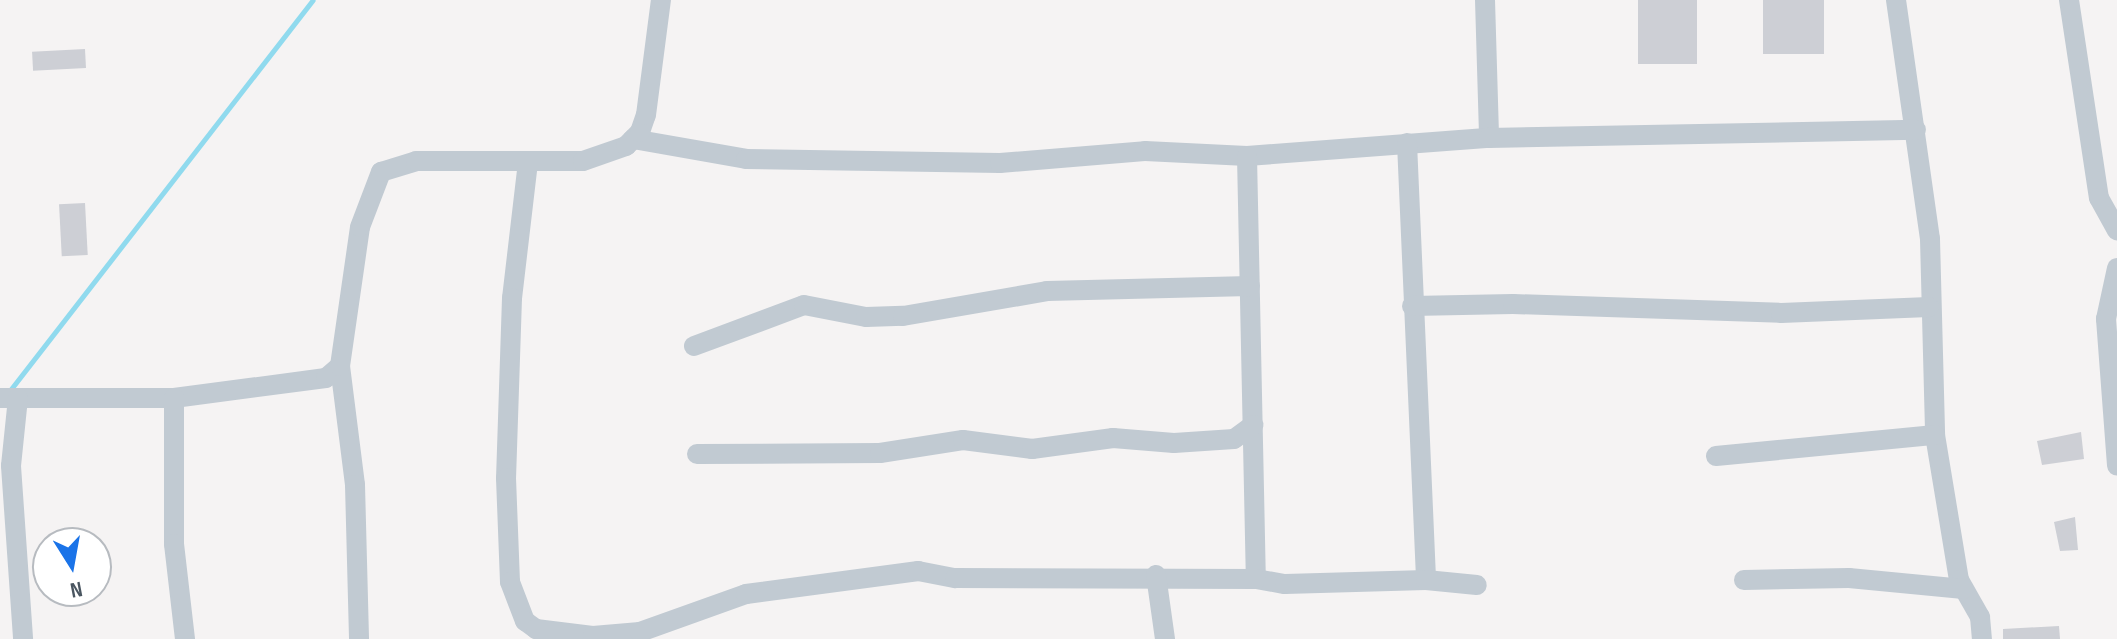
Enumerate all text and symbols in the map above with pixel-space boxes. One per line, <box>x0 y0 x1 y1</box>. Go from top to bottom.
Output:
north arrow <box>32 527 112 607</box>
text: N <box>68 575 85 603</box>

